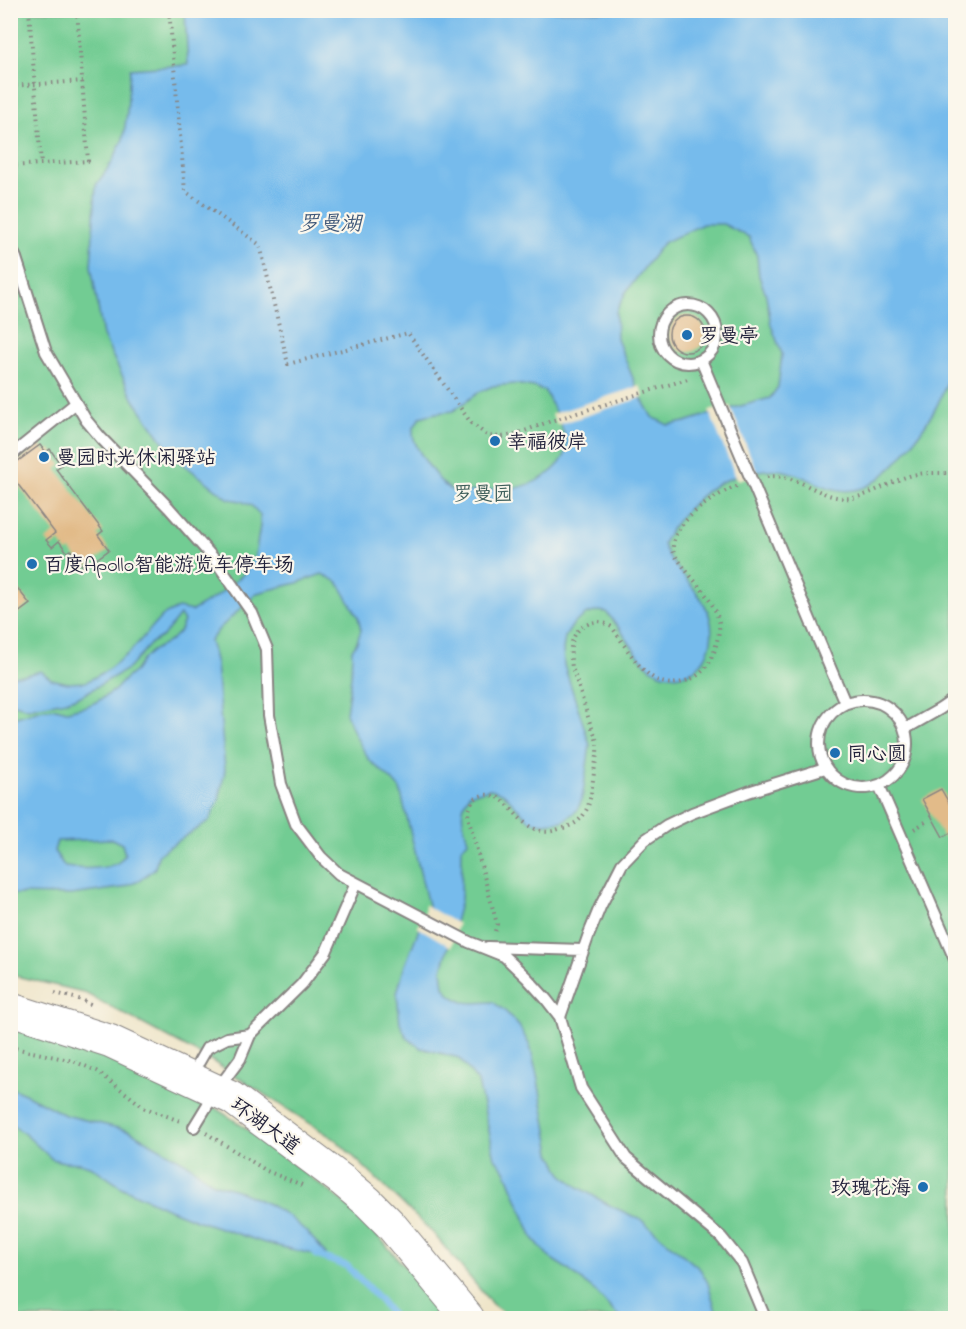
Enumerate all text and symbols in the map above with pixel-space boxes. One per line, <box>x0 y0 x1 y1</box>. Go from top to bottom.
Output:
water label: 罗曼湖 <box>299 210 363 240</box>
place label: 罗曼亭 <box>699 323 759 352</box>
marker: 罗曼亭 <box>680 328 694 342</box>
place label: 幸福彼岸 <box>507 429 587 458</box>
marker: 幸福彼岸 <box>488 434 502 448</box>
place label: 曼园时光休闲驿站 <box>56 445 216 474</box>
marker: 曼园时光休闲驿站 <box>37 450 51 464</box>
park label: 罗曼园 <box>453 481 513 510</box>
place label: 百度Apollo智能游览车停车场 <box>44 552 294 581</box>
marker: 百度Apollo智能游览车停车场 <box>25 557 39 571</box>
place label: 同心圆 <box>847 741 907 770</box>
marker: 同心圆 <box>828 746 842 760</box>
street label: 环湖大道 <box>224 1092 305 1162</box>
place label: 玫瑰花海 <box>831 1175 911 1204</box>
marker: 玫瑰花海 <box>916 1180 930 1194</box>

